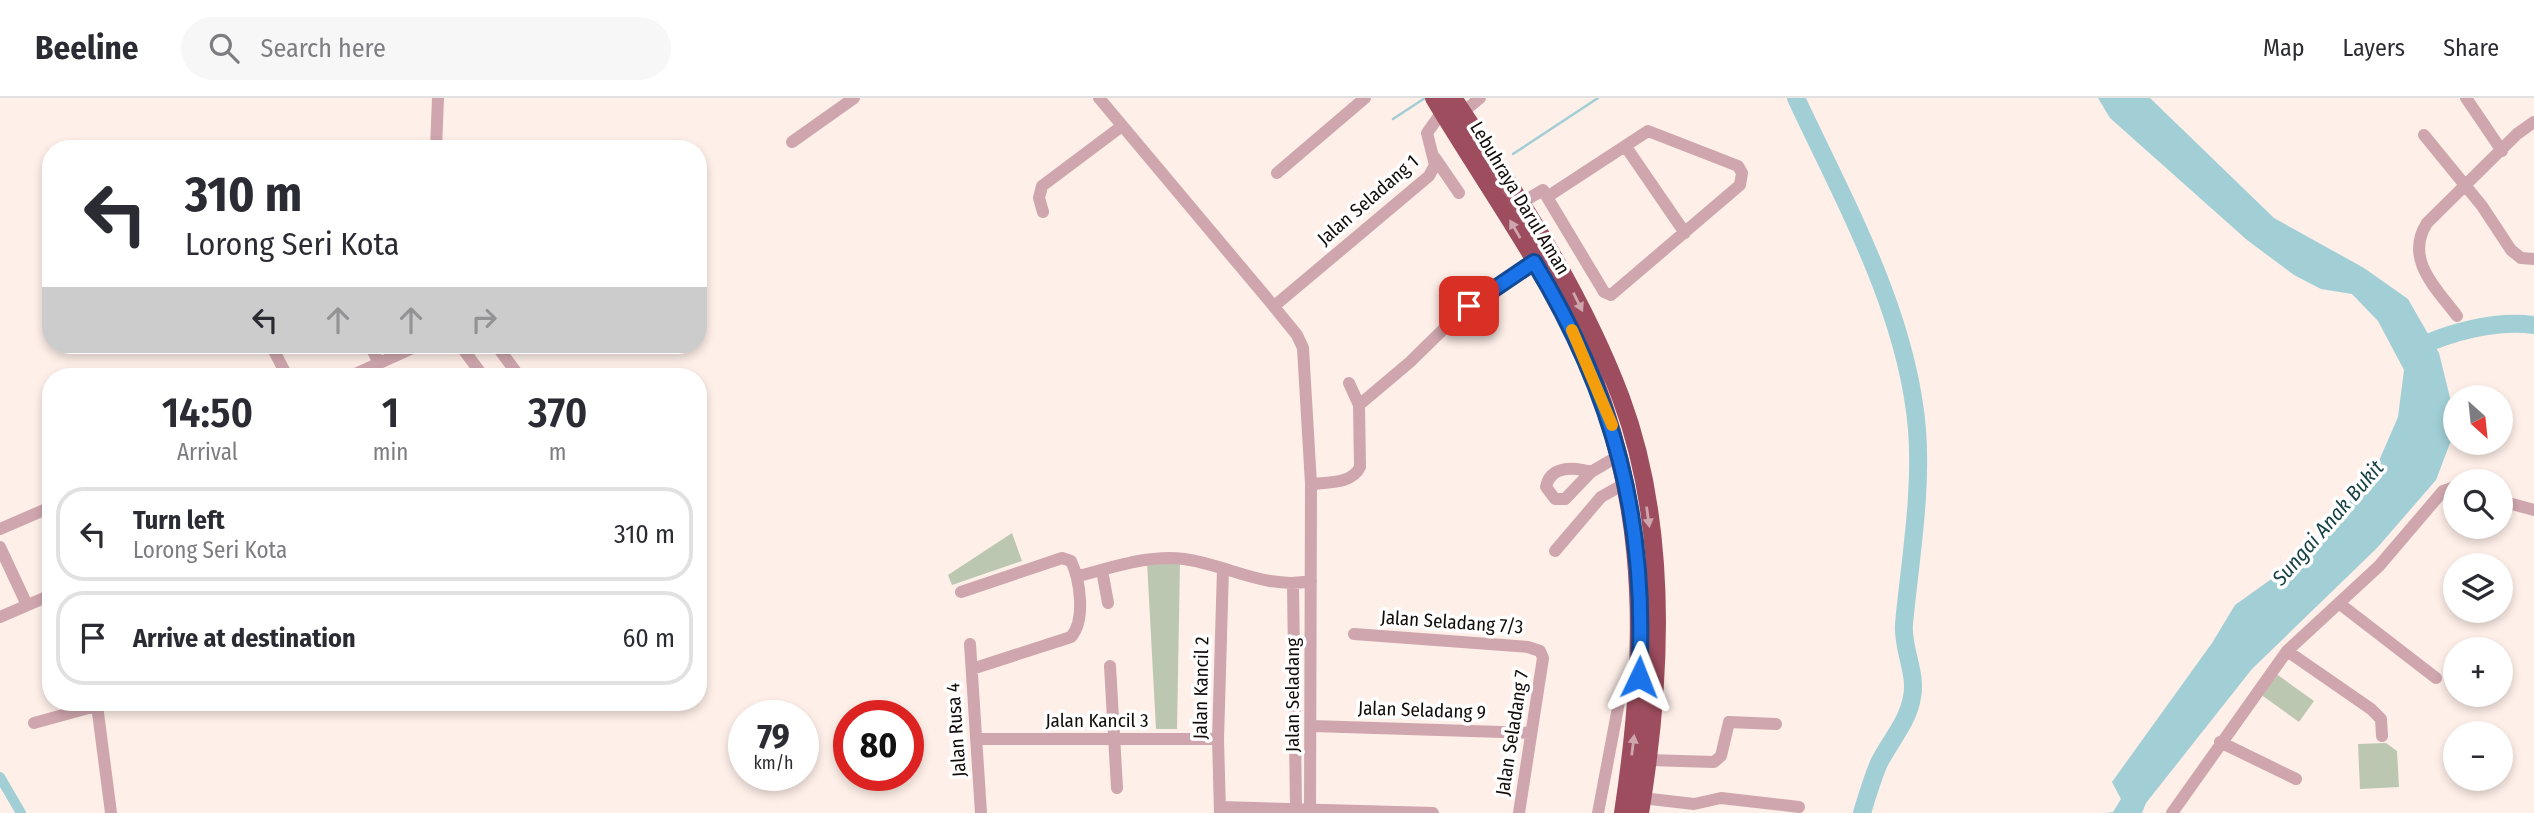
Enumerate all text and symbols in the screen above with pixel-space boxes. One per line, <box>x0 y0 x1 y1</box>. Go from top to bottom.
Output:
search box <box>181 17 671 80</box>
text: Beeline <box>35 28 139 68</box>
icon: search <box>205 29 243 67</box>
text: Search here <box>261 33 386 64</box>
text: Map <box>2263 34 2305 62</box>
text: Layers <box>2343 34 2405 62</box>
text: Share <box>2443 34 2499 62</box>
street label: Lebuhraya Darul Aman <box>1465 117 1575 279</box>
street label: Jalan Seladang 1 <box>1313 150 1423 250</box>
text: 310 m <box>185 165 302 224</box>
icon: left <box>70 168 161 259</box>
one-way arrow <box>1509 220 1521 239</box>
text: Lorong Seri Kota <box>185 225 400 263</box>
pin <box>1439 276 1499 336</box>
icon: arrive <box>1450 287 1488 325</box>
one-way arrow <box>1572 292 1584 312</box>
icon: left <box>246 301 284 339</box>
icon: ahead <box>319 301 357 339</box>
icon: ahead <box>392 301 430 339</box>
icon: right <box>465 301 503 339</box>
north arrow <box>2443 385 2513 455</box>
map controls <box>2443 385 2513 791</box>
text: 14:50 <box>162 388 253 438</box>
text: 1 <box>382 388 399 438</box>
text: 370 <box>528 388 587 438</box>
text: Arrival <box>177 438 238 466</box>
text: min <box>373 438 408 466</box>
text: m <box>549 438 567 466</box>
water label: Sungai Anak Bukit <box>2266 455 2389 592</box>
button: search <box>2443 469 2513 539</box>
text: Turn left <box>133 505 225 536</box>
one-way arrow <box>1642 506 1653 528</box>
icon: left <box>74 515 112 553</box>
text: 310 m <box>614 519 675 550</box>
text: Lorong Seri Kota <box>133 536 287 564</box>
button: layers <box>2443 553 2513 623</box>
street label: Jalan Seladang 7/3 <box>1380 606 1524 638</box>
icon: arrive <box>74 619 112 657</box>
text: Arrive at destination <box>133 623 356 654</box>
text: 60 m <box>622 623 675 654</box>
street label: Jalan Kancil 2 <box>1189 636 1213 740</box>
button: + <box>2443 637 2513 707</box>
street label: Jalan Seladang <box>1281 638 1304 752</box>
position arrow <box>1602 640 1676 714</box>
street label: Jalan Seladang 7 <box>1491 668 1533 797</box>
street label: Jalan Rusa 4 <box>941 682 971 778</box>
street label: Jalan Seladang 9 <box>1358 696 1486 724</box>
speed limit sign: 80 <box>833 700 924 791</box>
street label: Jalan Kancil 3 <box>1045 709 1149 732</box>
text: 79 <box>757 715 790 757</box>
button: − <box>2443 721 2513 791</box>
one-way arrow <box>1627 734 1638 756</box>
text: km/h <box>753 752 794 774</box>

